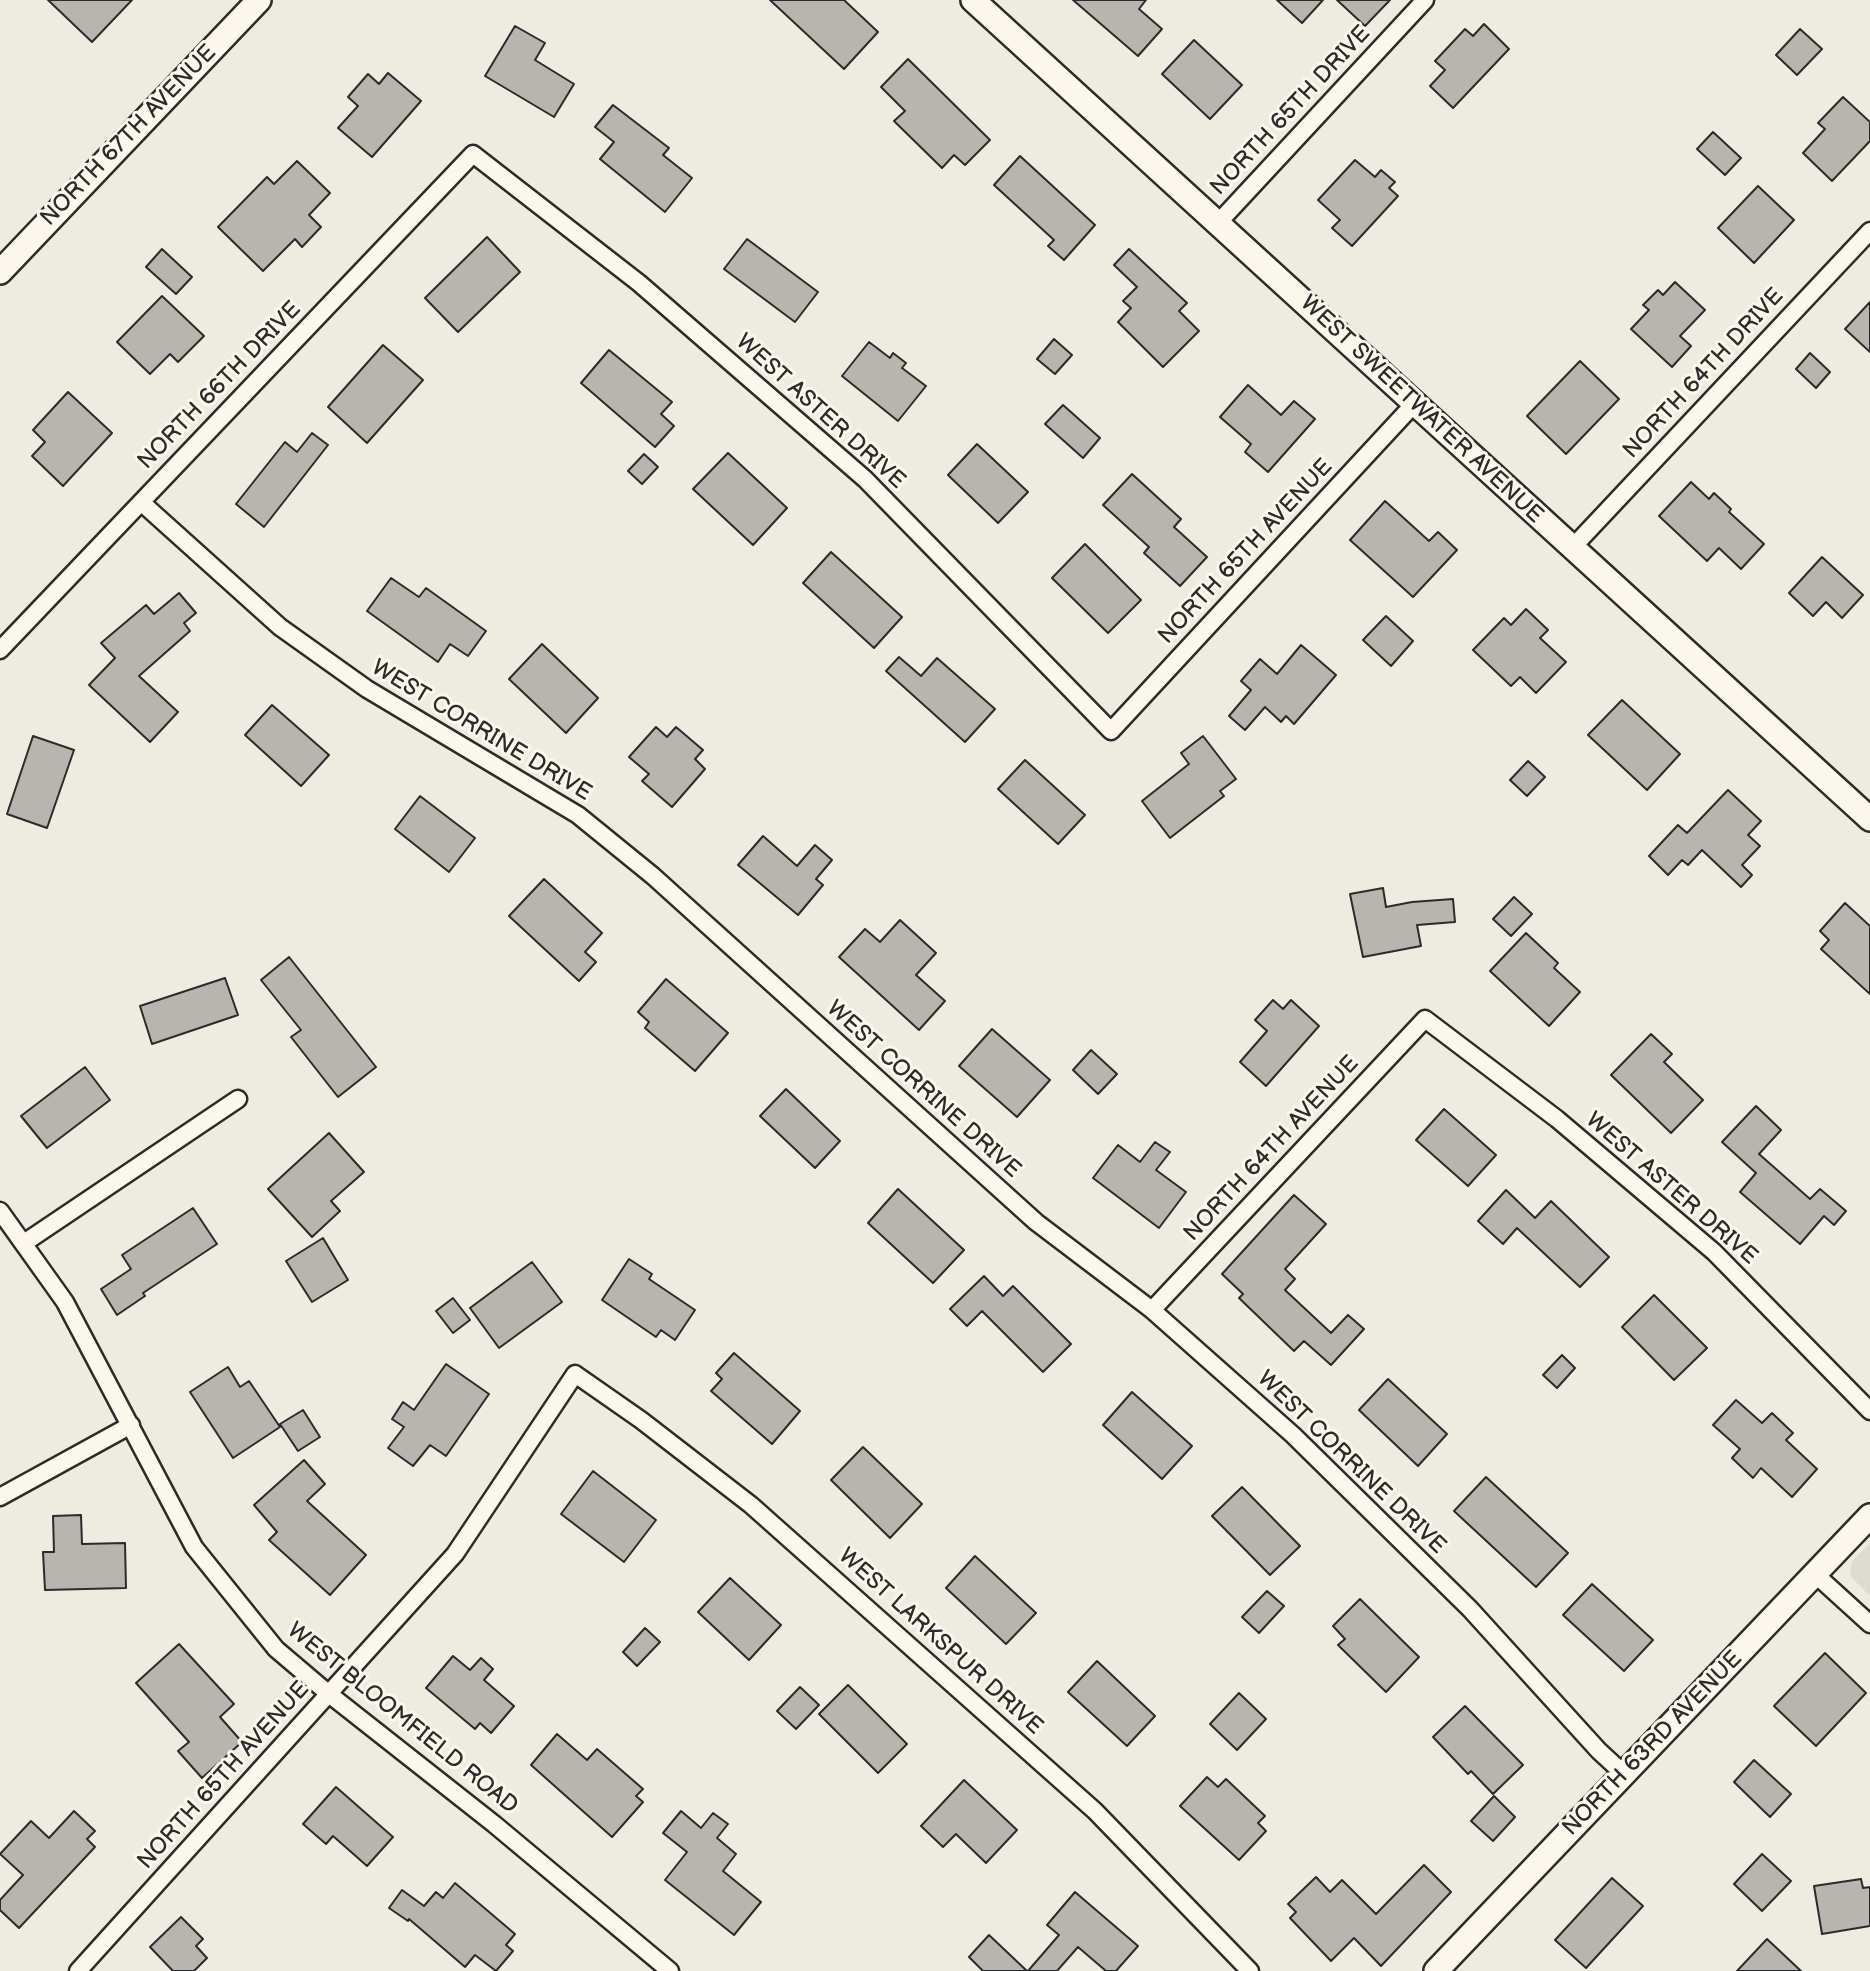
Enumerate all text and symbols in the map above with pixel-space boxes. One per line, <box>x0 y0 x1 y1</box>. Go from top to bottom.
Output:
street label: NORTH 65TH DRIVE <box>1205 21 1377 201</box>
street label: NORTH 67TH AVENUE <box>35 40 223 232</box>
street label: NORTH 64TH DRIVE <box>1618 283 1790 465</box>
street label: WEST SWEETWATER AVENUE <box>1294 290 1548 530</box>
street label: NORTH 66TH DRIVE <box>133 296 307 476</box>
street label: WEST ASTER DRIVE <box>730 329 910 495</box>
street label: NORTH 65TH AVENUE <box>1153 454 1339 650</box>
street label: WEST CORRINE DRIVE <box>366 654 596 808</box>
street label: WEST CORRINE DRIVE <box>820 996 1026 1184</box>
street label: NORTH 64TH AVENUE <box>1179 1050 1365 1248</box>
street label: WEST ASTER DRIVE <box>1580 1107 1762 1271</box>
street label: WEST CORRINE DRIVE <box>1251 1366 1451 1560</box>
street label: WEST LARKSPUR DRIVE <box>832 1543 1048 1741</box>
street label: WEST BLOOMFIELD ROAD <box>281 1617 523 1821</box>
street label: NORTH 63RD AVENUE <box>1558 1646 1748 1842</box>
street label: NORTH 65TH AVENUE <box>132 1677 316 1875</box>

